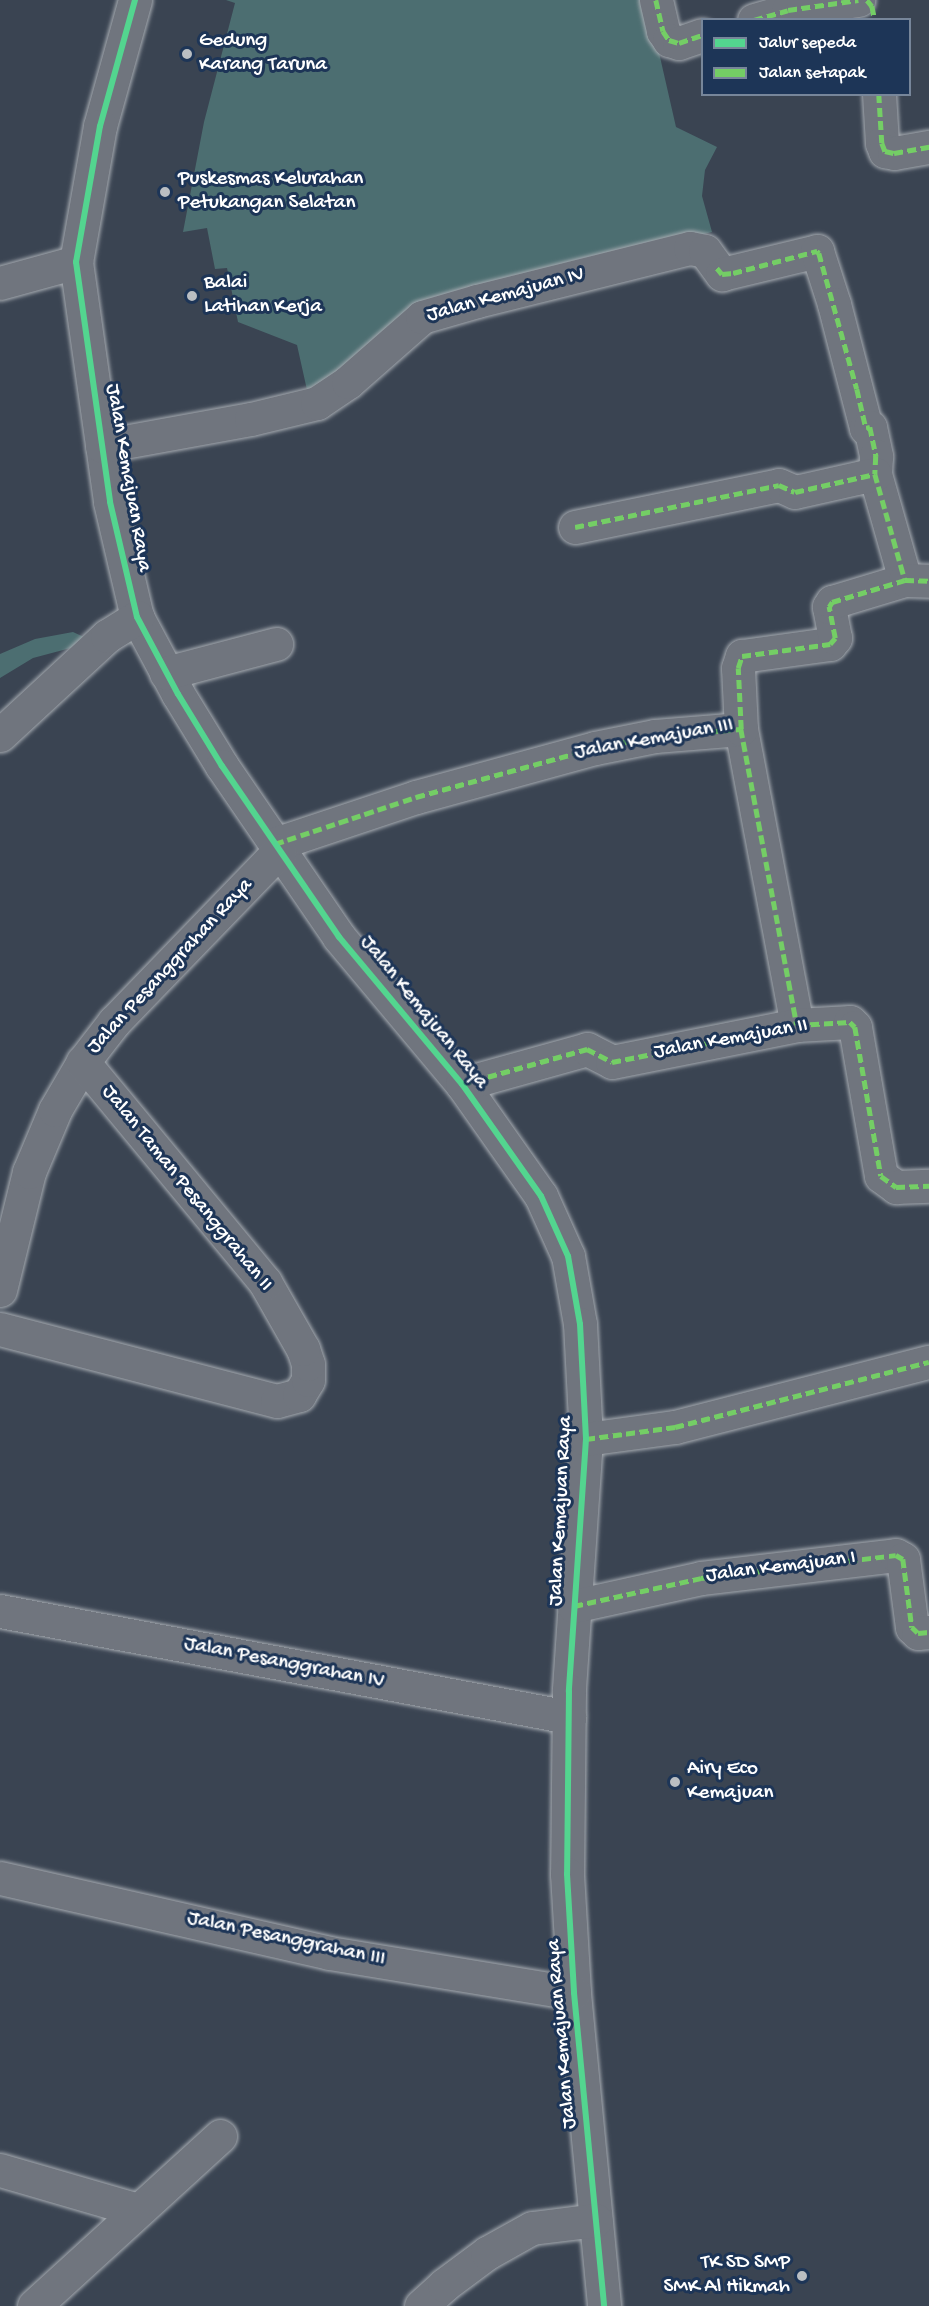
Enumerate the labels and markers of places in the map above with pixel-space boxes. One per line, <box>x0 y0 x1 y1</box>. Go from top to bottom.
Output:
place label: Gedung Karang Taruna <box>199 29 327 79</box>
marker: Gedung Karang Taruna <box>180 47 194 61</box>
place label: Puskesmas Kelurahan Petukangan Selatan <box>178 167 363 217</box>
marker: Puskesmas Kelurahan Petukangan Selatan <box>156 183 174 201</box>
place label: Balai Latihan Kerja <box>204 271 322 321</box>
marker: Balai Latihan Kerja <box>185 289 199 303</box>
place label: Airy Eco Kemajuan <box>687 1757 774 1807</box>
marker: Airy Eco Kemajuan <box>668 1775 682 1789</box>
place label: TK SD SMP SMK Al Hikmah <box>663 2251 790 2301</box>
marker: TK SD SMP SMK Al Hikmah <box>795 2269 809 2283</box>

